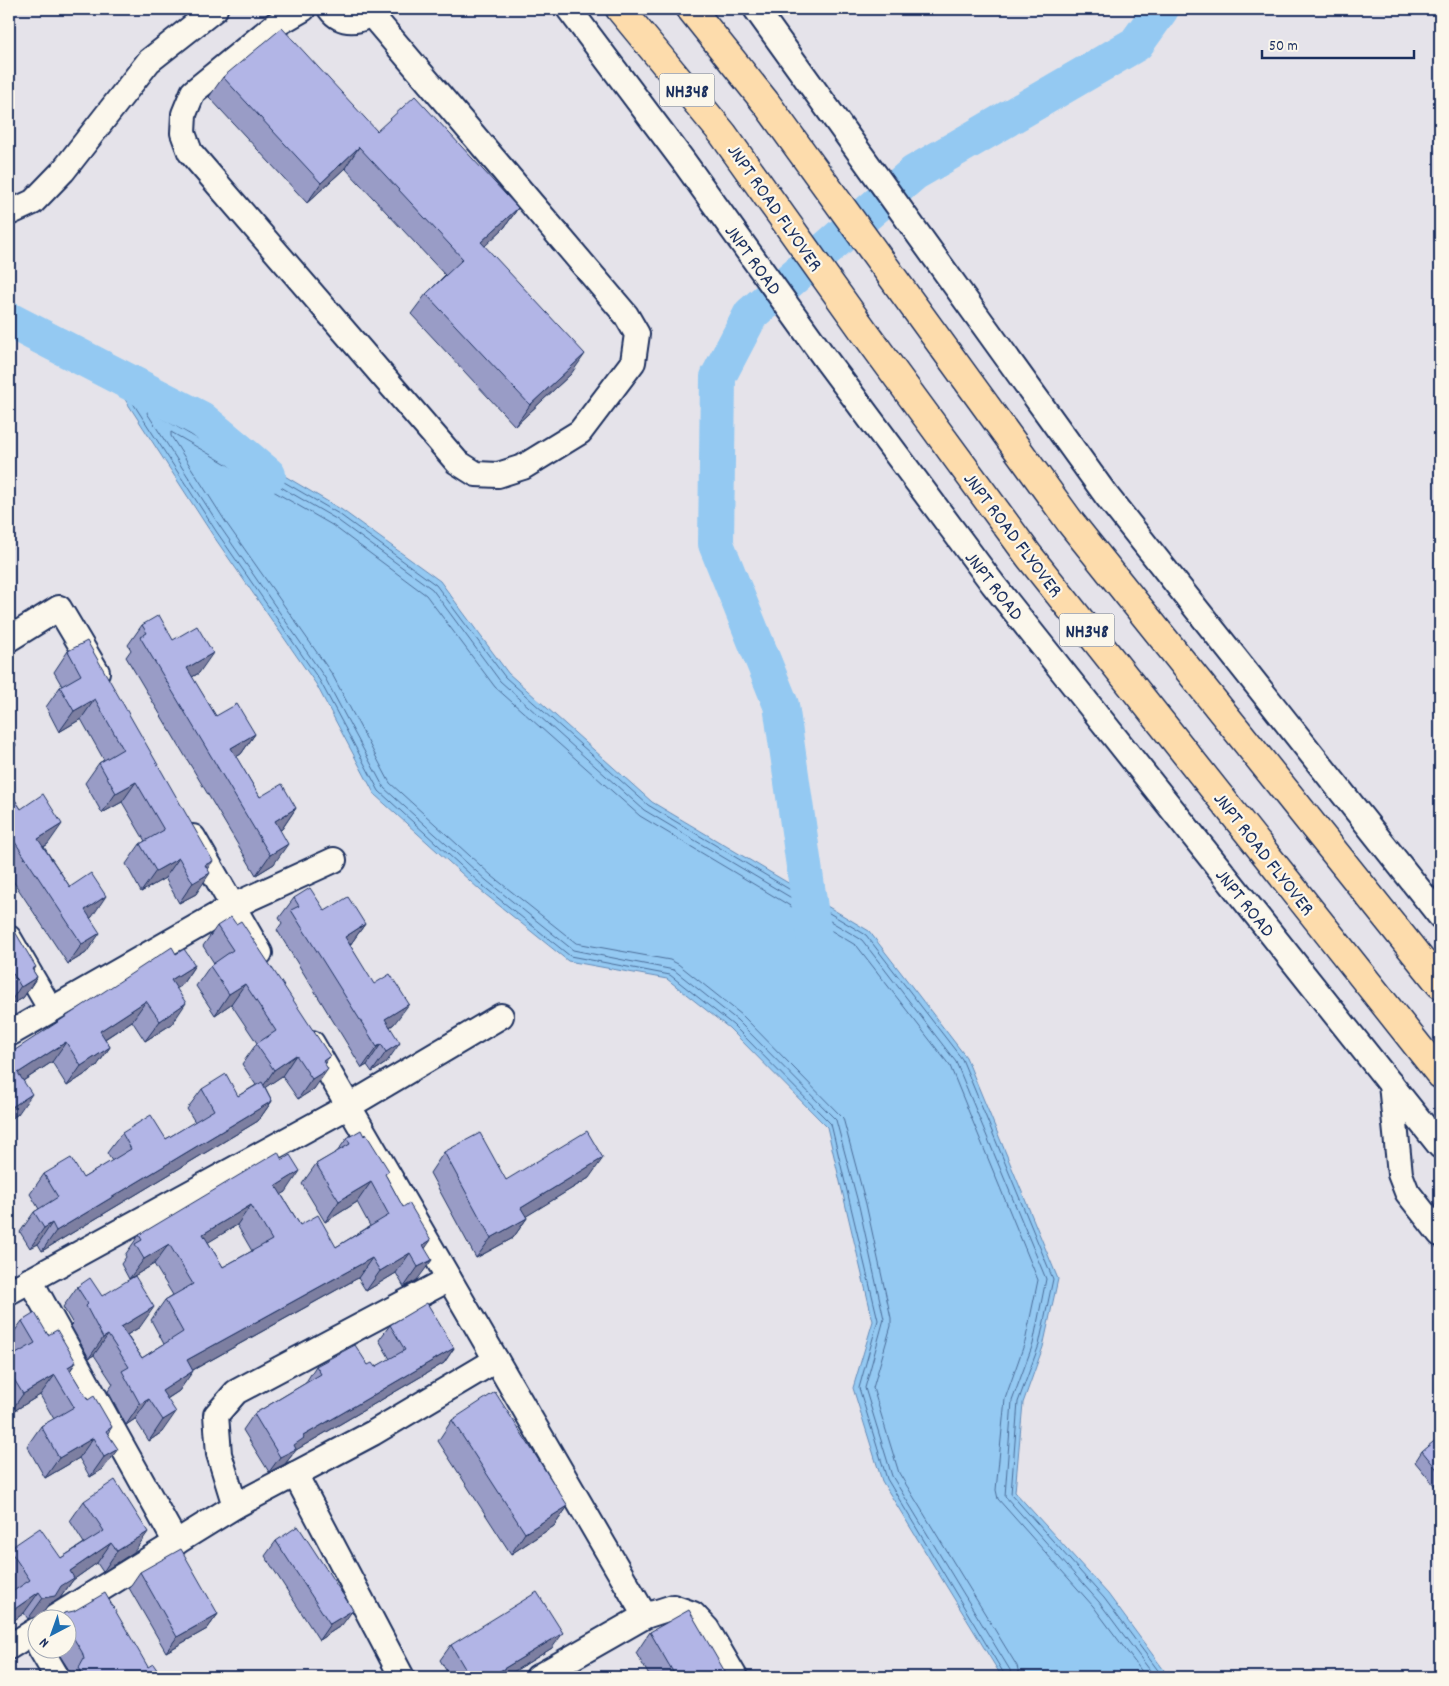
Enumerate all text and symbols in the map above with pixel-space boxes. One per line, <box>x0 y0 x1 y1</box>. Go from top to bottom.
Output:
scale bar <box>1262 28 1414 60</box>
text: 50 m <box>1269 36 1298 58</box>
road number: NH348 <box>660 74 714 106</box>
street label: JNPT ROAD FLYOVER <box>723 139 829 275</box>
street label: JNPT ROAD <box>720 219 788 299</box>
street label: JNPT ROAD FLYOVER <box>959 467 1069 601</box>
street label: JNPT ROAD <box>961 546 1029 624</box>
road number: NH348 <box>1060 614 1114 646</box>
street label: JNPT ROAD FLYOVER <box>1209 786 1321 920</box>
street label: JNPT ROAD <box>1211 863 1281 941</box>
north arrow <box>28 1608 78 1658</box>
text: N <box>36 1632 54 1652</box>

